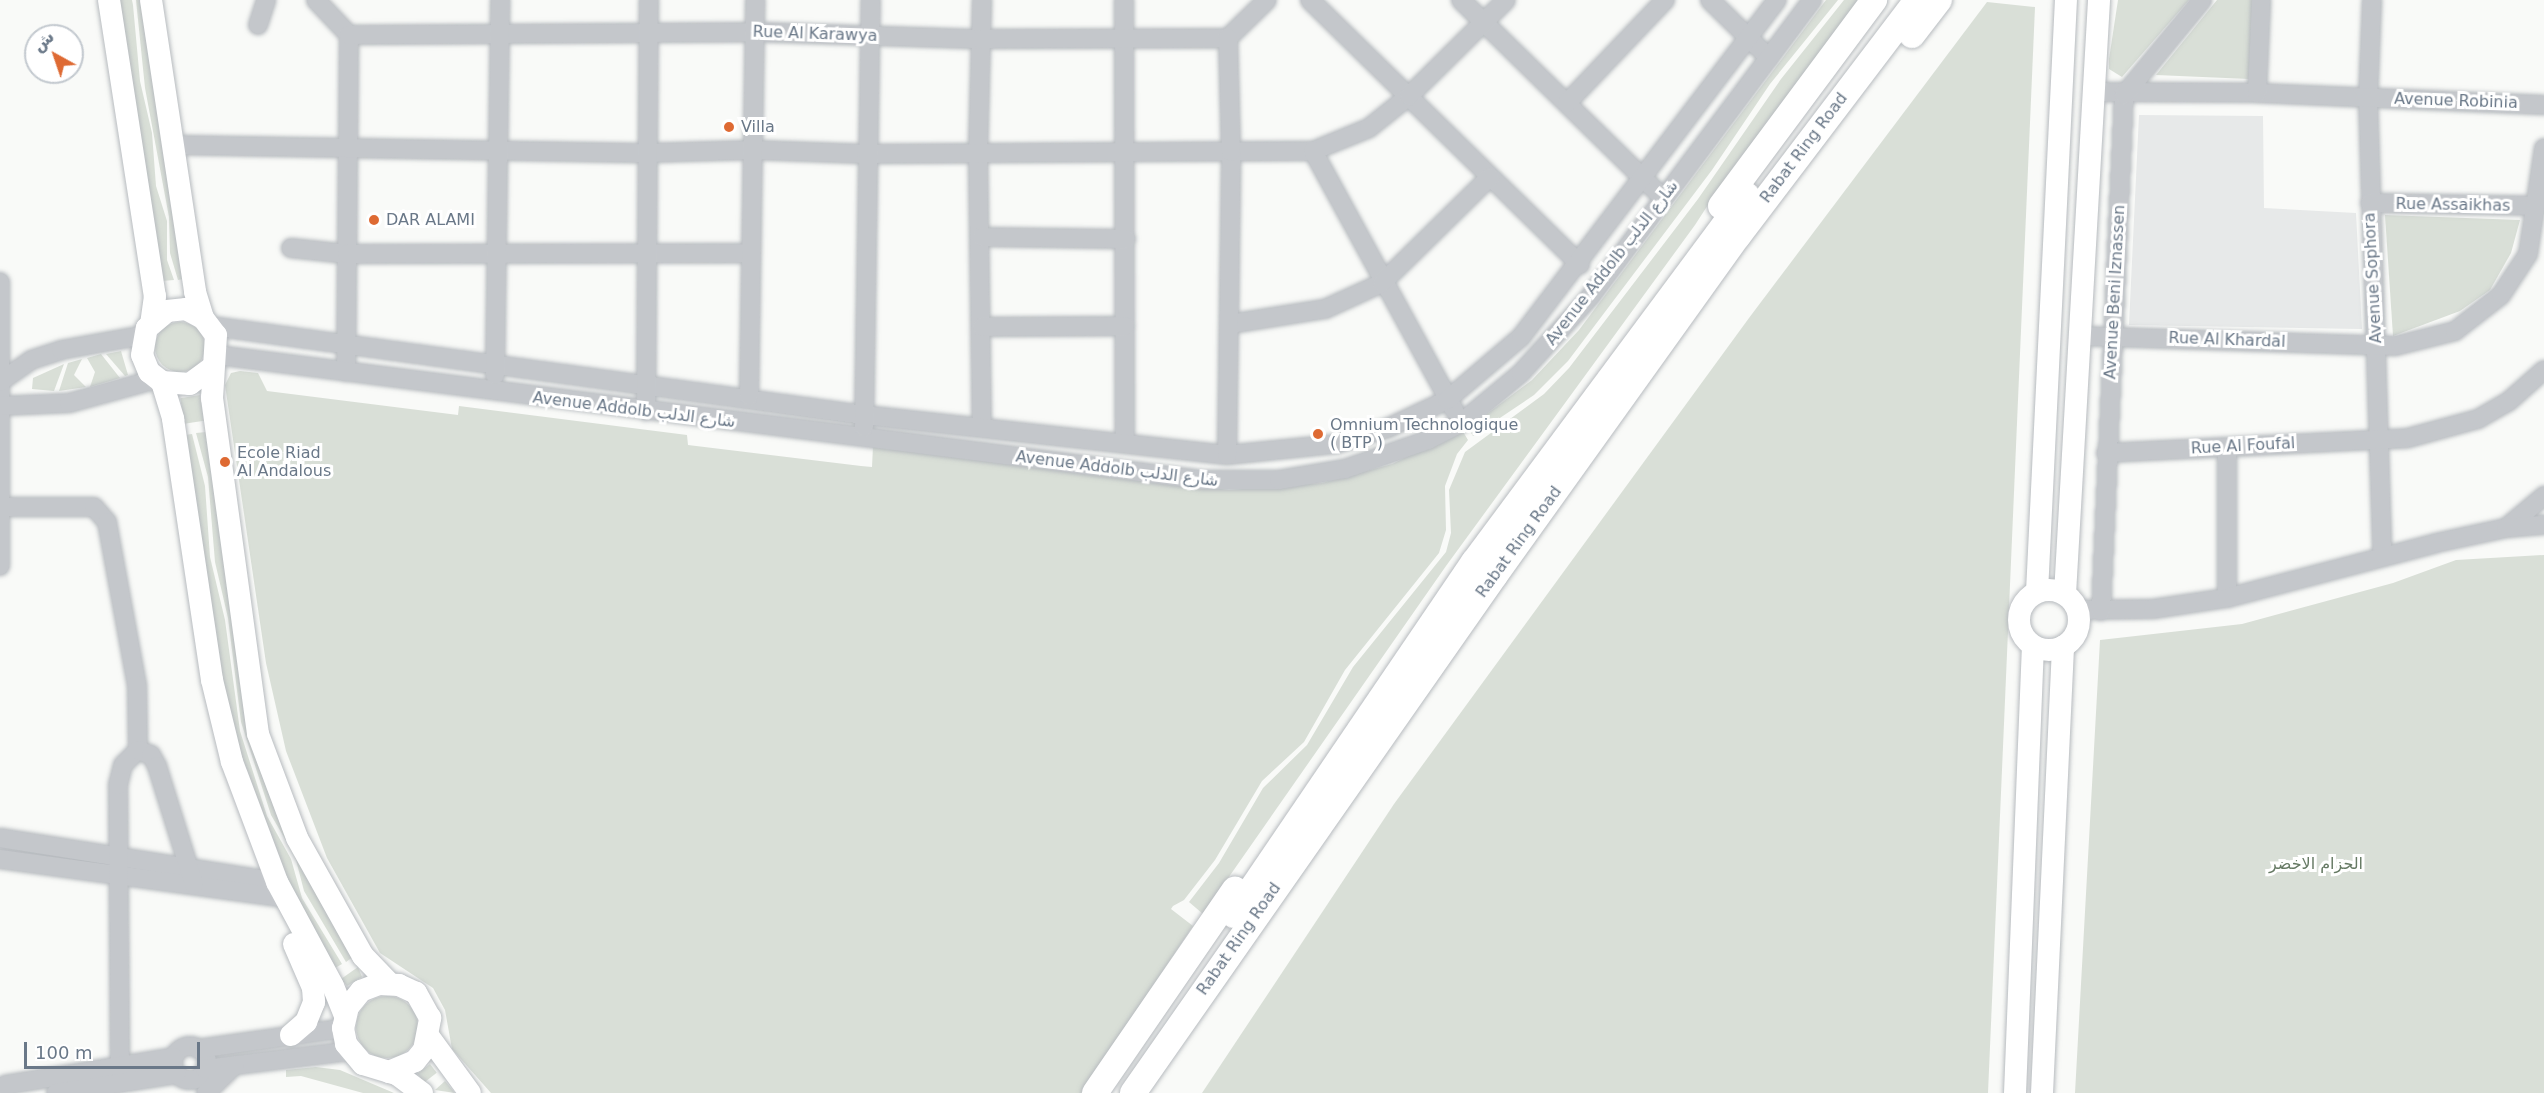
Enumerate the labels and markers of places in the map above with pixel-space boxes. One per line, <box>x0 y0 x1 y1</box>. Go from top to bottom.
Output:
place label: Villa <box>741 117 775 137</box>
marker: Villa <box>722 120 736 134</box>
place label: DAR ALAMI <box>386 210 475 230</box>
marker: DAR ALAMI <box>367 213 381 227</box>
place label: Omnium Technologique ( BTP ) <box>1330 415 1518 453</box>
marker: Omnium Technologique ( BTP ) <box>1311 427 1325 441</box>
place label: Ecole Riad Al Andalous <box>237 443 331 481</box>
marker: Ecole Riad Al Andalous <box>218 455 232 469</box>

